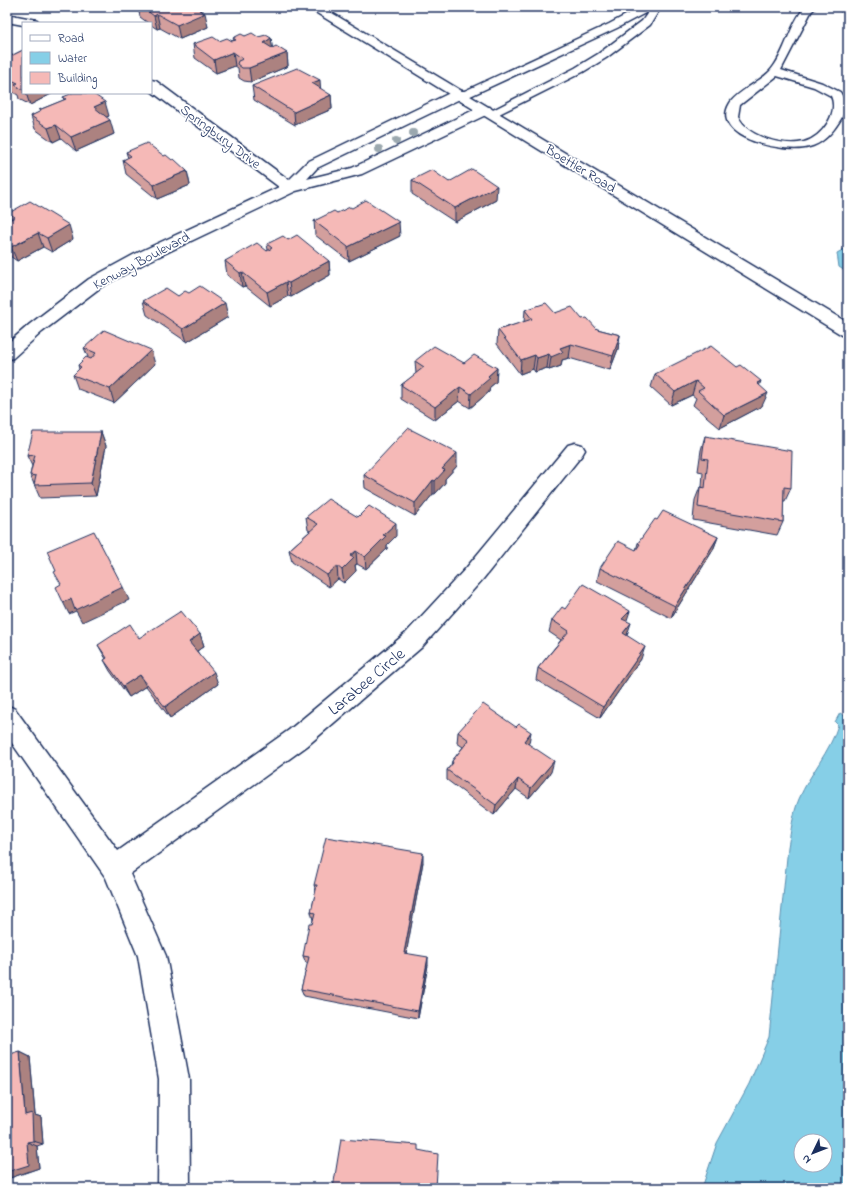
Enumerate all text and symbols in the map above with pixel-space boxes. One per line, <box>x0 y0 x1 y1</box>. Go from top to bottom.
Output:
legend <box>22 22 152 94</box>
text: Road <box>58 30 84 48</box>
text: Water <box>58 50 87 68</box>
text: Building <box>57 70 97 89</box>
street label: Springbury Drive <box>175 100 265 176</box>
street label: Boettler Road <box>540 139 620 199</box>
street label: Kenway Boulevard <box>90 227 194 296</box>
street label: Larabee Circle <box>323 642 411 722</box>
north arrow <box>793 1133 833 1173</box>
text: N <box>798 1151 815 1167</box>

